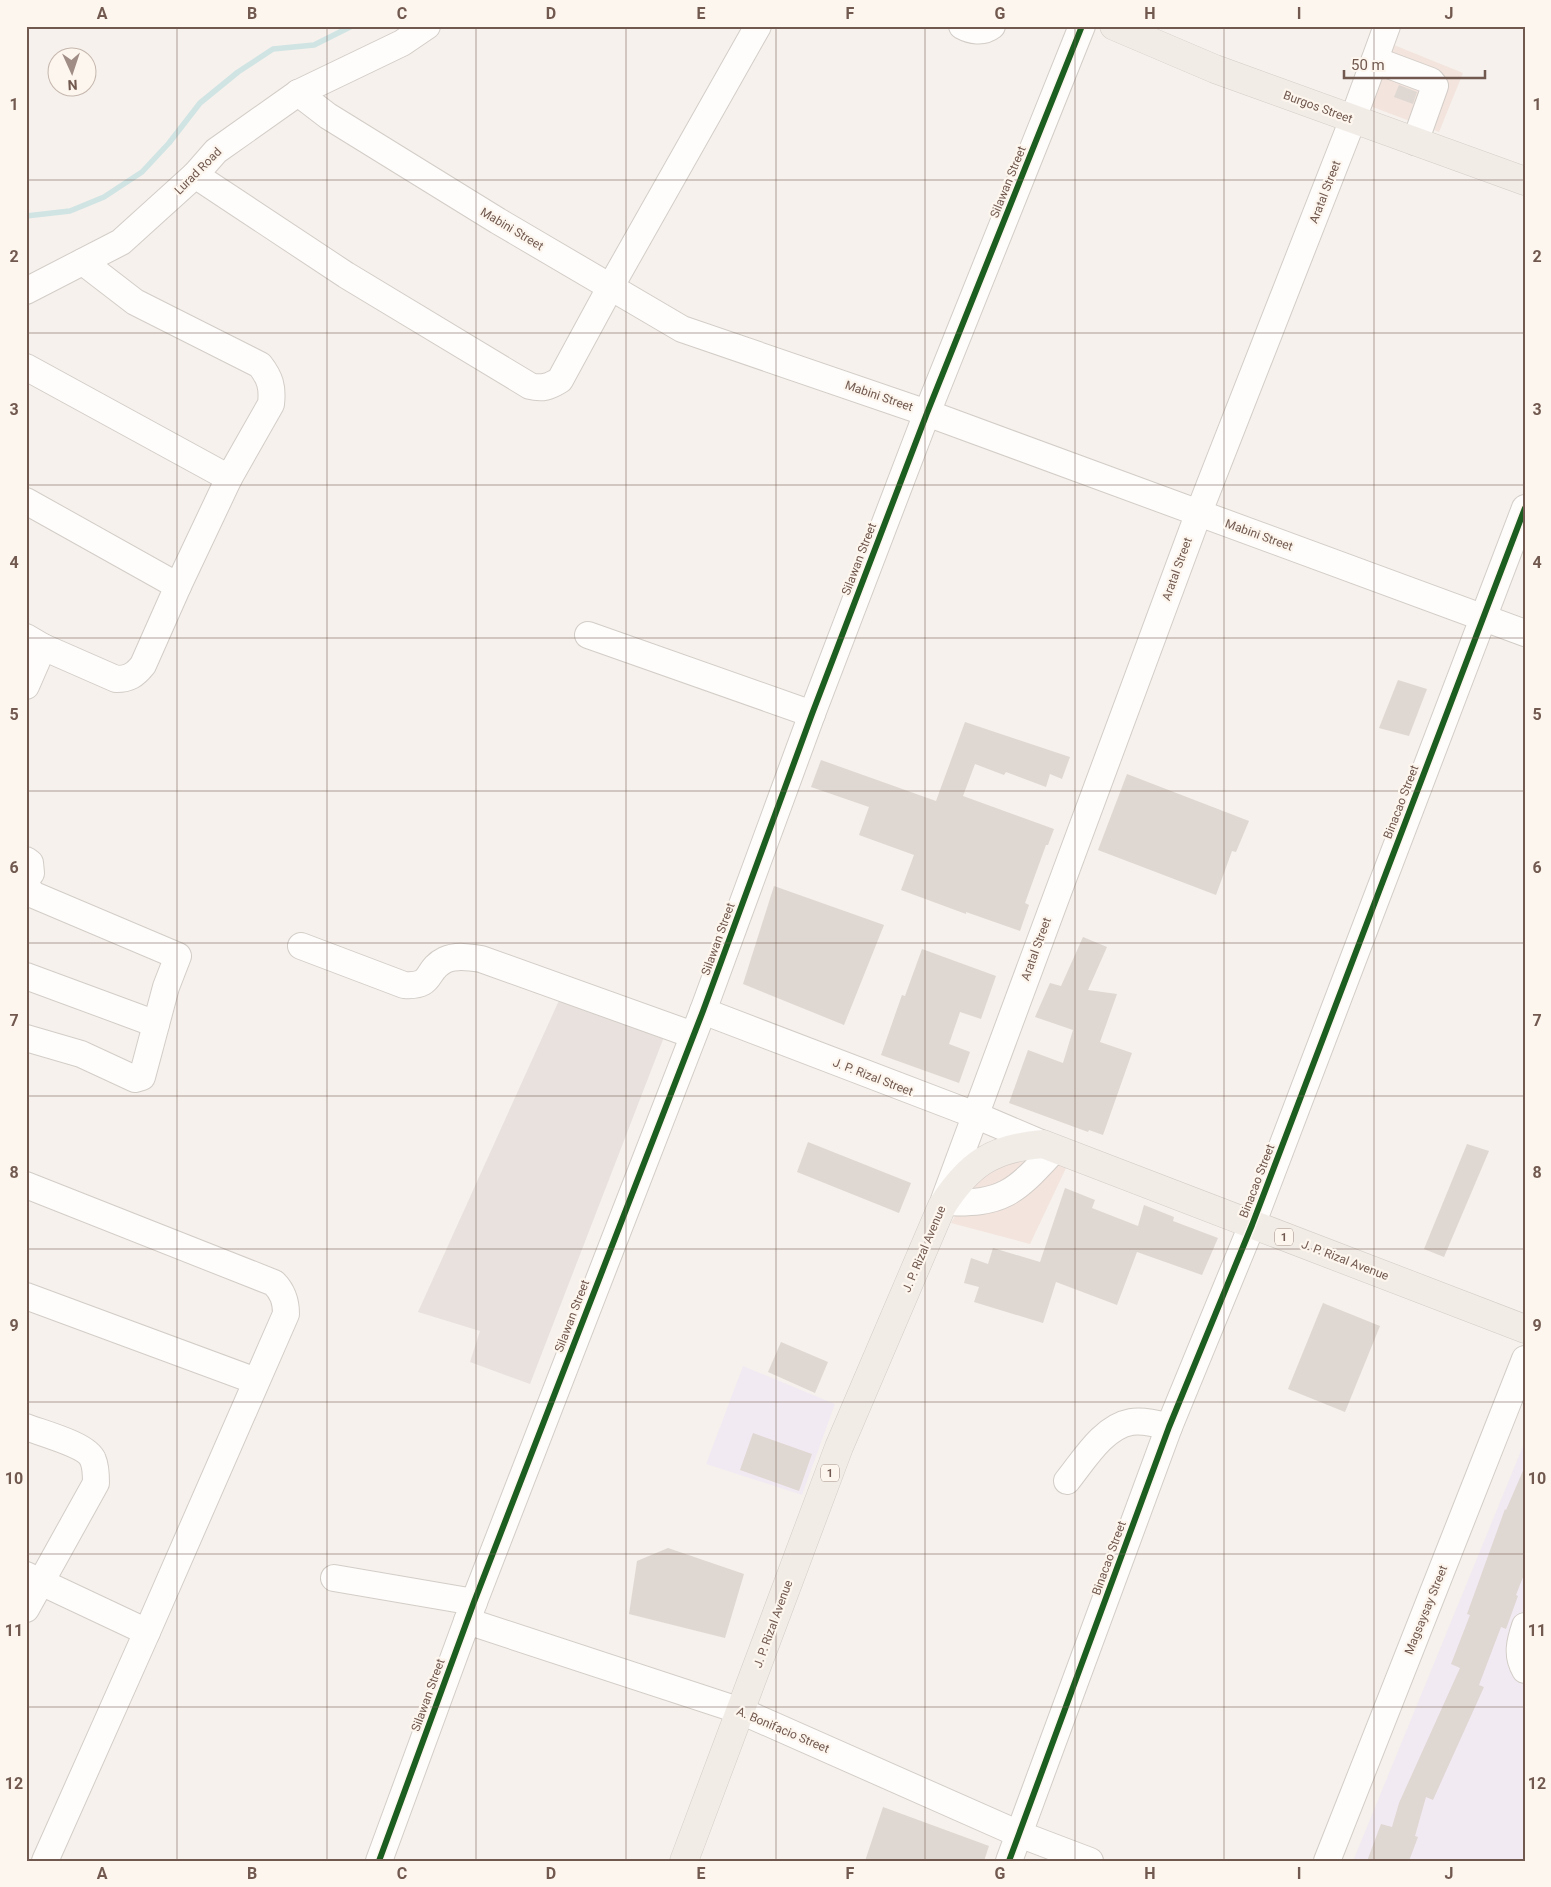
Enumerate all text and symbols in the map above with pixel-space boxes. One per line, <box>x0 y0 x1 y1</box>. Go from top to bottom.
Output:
text: A <box>97 4 108 23</box>
text: B <box>247 4 257 23</box>
text: C <box>397 4 407 23</box>
text: D <box>546 4 556 23</box>
text: E <box>697 4 706 23</box>
text: F <box>846 4 855 23</box>
text: G <box>995 4 1006 23</box>
text: H <box>1144 4 1156 23</box>
text: I <box>1297 4 1301 23</box>
text: J <box>1445 4 1453 23</box>
north arrow <box>48 48 98 98</box>
scale bar <box>1344 48 1485 80</box>
text: 50 m <box>1351 56 1385 74</box>
text: N <box>67 77 78 93</box>
street label: Burgos Street <box>1282 88 1355 126</box>
text: 1 <box>9 95 19 114</box>
text: 1 <box>1532 95 1542 114</box>
street label: Silawan Street <box>987 144 1029 220</box>
street label: Lurad Road <box>172 145 224 197</box>
street label: Aratal Street <box>1307 159 1343 225</box>
street label: Mabini Street <box>478 205 546 253</box>
text: 2 <box>9 247 19 266</box>
text: 2 <box>1532 247 1542 266</box>
street label: Mabini Street <box>843 378 915 414</box>
text: 3 <box>9 400 19 419</box>
text: 3 <box>1532 400 1542 419</box>
street label: Mabini Street <box>1223 516 1295 554</box>
street label: Silawan Street <box>839 521 879 597</box>
street label: Aratal Street <box>1159 535 1195 602</box>
text: 4 <box>9 553 19 572</box>
text: 4 <box>1532 553 1542 572</box>
text: 5 <box>9 705 19 724</box>
text: 5 <box>1532 705 1542 724</box>
street label: Binacao Street <box>1381 763 1422 841</box>
text: 6 <box>9 858 19 877</box>
text: 6 <box>1532 858 1542 877</box>
street label: Silawan Street <box>698 901 738 977</box>
street label: Aratal Street <box>1018 915 1054 982</box>
text: 7 <box>9 1011 19 1030</box>
text: 7 <box>1532 1011 1542 1030</box>
street label: J. P. Rizal Street <box>831 1055 915 1099</box>
street label: Binacao Street <box>1237 1142 1278 1220</box>
text: 8 <box>9 1163 19 1182</box>
text: 8 <box>1532 1163 1542 1182</box>
street label: J. P. Rizal Avenue <box>899 1204 949 1294</box>
road number: 1 <box>1275 1228 1293 1246</box>
street label: J. P. Rizal Avenue <box>1299 1237 1391 1283</box>
street label: Silawan Street <box>552 1278 592 1354</box>
text: 9 <box>9 1316 19 1335</box>
text: 9 <box>1532 1316 1542 1335</box>
road number: 1 <box>821 1465 839 1482</box>
text: 10 <box>5 1469 23 1488</box>
text: 10 <box>1528 1469 1546 1488</box>
street label: Binacao Street <box>1089 1519 1129 1597</box>
street label: Magsaysay Street <box>1402 1563 1450 1657</box>
street label: J. P. Rizal Avenue <box>751 1578 795 1670</box>
text: 11 <box>5 1621 23 1640</box>
text: 11 <box>1528 1621 1546 1640</box>
street label: Silawan Street <box>408 1657 448 1733</box>
street label: A. Bonifacio Street <box>735 1704 831 1756</box>
text: 12 <box>5 1774 23 1793</box>
text: 12 <box>1528 1774 1546 1793</box>
text: A <box>97 1864 108 1883</box>
text: B <box>247 1864 257 1883</box>
text: C <box>397 1864 407 1883</box>
text: D <box>546 1864 556 1883</box>
text: E <box>697 1864 706 1883</box>
text: F <box>846 1864 855 1883</box>
text: G <box>995 1864 1006 1883</box>
text: H <box>1144 1864 1156 1883</box>
text: I <box>1297 1864 1301 1883</box>
text: J <box>1445 1864 1453 1883</box>

